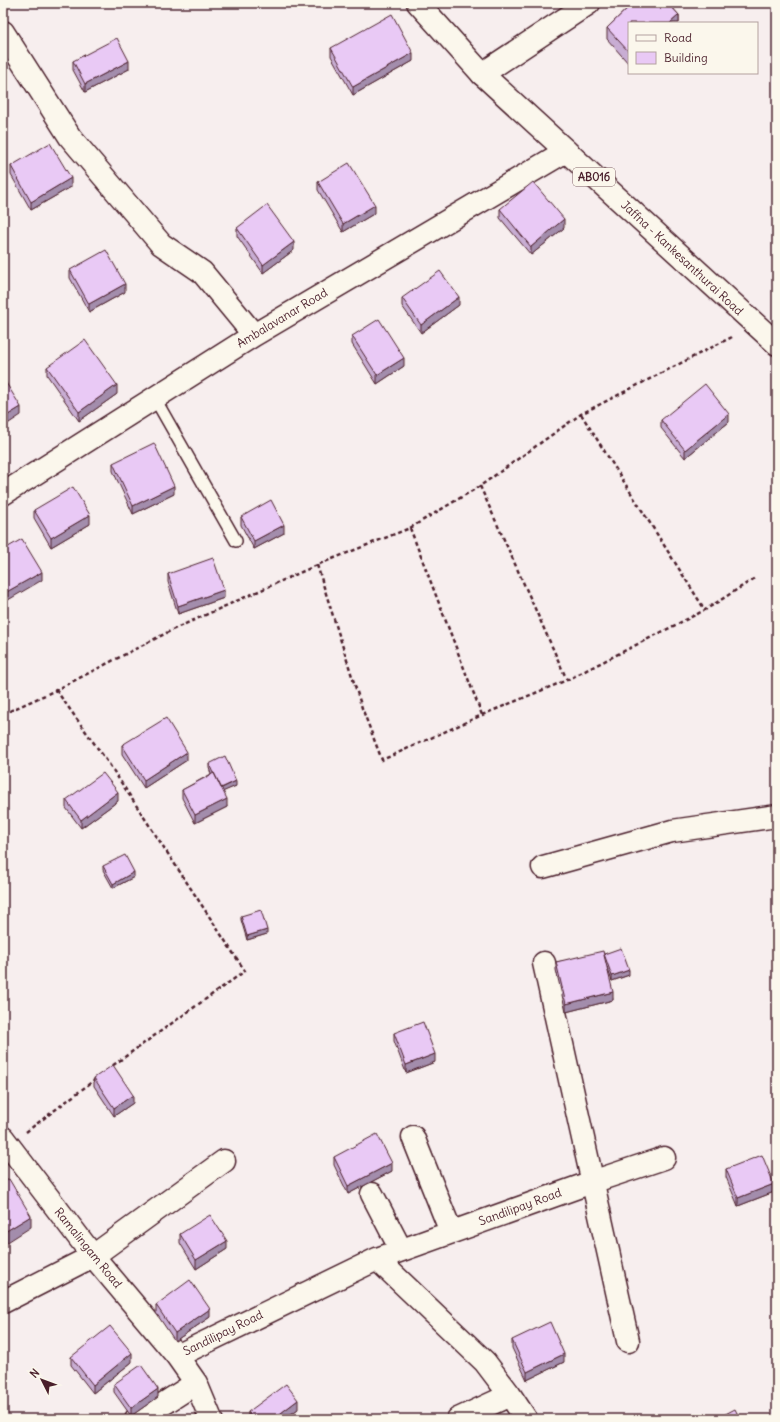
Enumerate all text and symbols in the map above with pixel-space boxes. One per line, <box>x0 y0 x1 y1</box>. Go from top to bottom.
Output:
legend <box>628 22 758 74</box>
text: Road <box>664 30 692 45</box>
text: Building <box>664 50 708 65</box>
road number: AB016 <box>573 168 615 186</box>
street label: Jaffna - Kankesanthurai Road <box>618 197 746 318</box>
street label: Ambalavanar Road <box>233 284 330 351</box>
street label: Sandilipay Road <box>476 1185 563 1228</box>
street label: Ramalingam Road <box>51 1204 125 1291</box>
street label: Sandilipay Road <box>180 1307 265 1358</box>
north arrow <box>22 1360 62 1400</box>
text: N <box>27 1366 42 1381</box>

